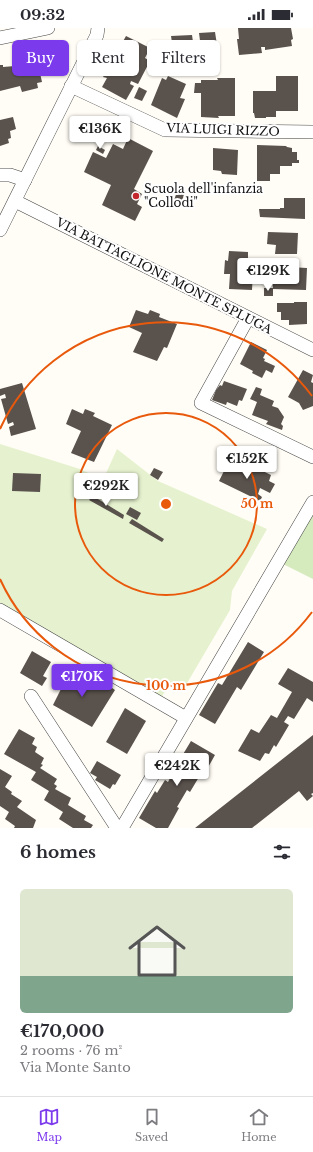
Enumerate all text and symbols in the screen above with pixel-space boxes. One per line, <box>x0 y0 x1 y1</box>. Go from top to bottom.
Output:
text: 09:32 <box>20 5 65 24</box>
chip: Buy <box>12 40 69 76</box>
chip: Rent <box>77 40 139 76</box>
chip: Filters <box>147 40 220 76</box>
pin: €136K <box>72 116 128 150</box>
text: €136K <box>78 120 122 137</box>
street label: VIA LUIGI RIZZO <box>165 120 280 139</box>
place label: Scuola dell'infanzia "Collodi" <box>144 181 263 210</box>
marker: Scuola dell'infanzia "Collodi" <box>131 191 141 201</box>
street label: VIA BATTAGLIONE MONTE SPLUGA <box>53 214 275 337</box>
pin: €129K <box>240 258 296 292</box>
text: €129K <box>246 262 290 279</box>
pin: €152K <box>219 446 275 480</box>
text: €152K <box>226 450 268 467</box>
pin: €292K <box>78 473 134 507</box>
text: €292K <box>83 477 129 494</box>
text: 50 m <box>241 496 274 511</box>
centre of rings <box>159 497 173 511</box>
pin: €170K <box>54 664 110 698</box>
text: €170K <box>61 668 103 685</box>
text: 100 m <box>146 678 187 693</box>
pin: €242K <box>149 753 205 787</box>
text: €242K <box>154 757 200 774</box>
icon: filters <box>271 841 293 863</box>
text: 6 homes <box>20 842 96 863</box>
icon: home <box>121 915 193 987</box>
text: €170,000 <box>20 1021 104 1042</box>
text: 2 rooms · 76 m² <box>20 1042 122 1059</box>
text: Via Monte Santo <box>20 1059 131 1076</box>
tab: Map <box>37 1106 62 1144</box>
tab: Saved <box>135 1106 168 1144</box>
tab: Home <box>241 1106 276 1144</box>

